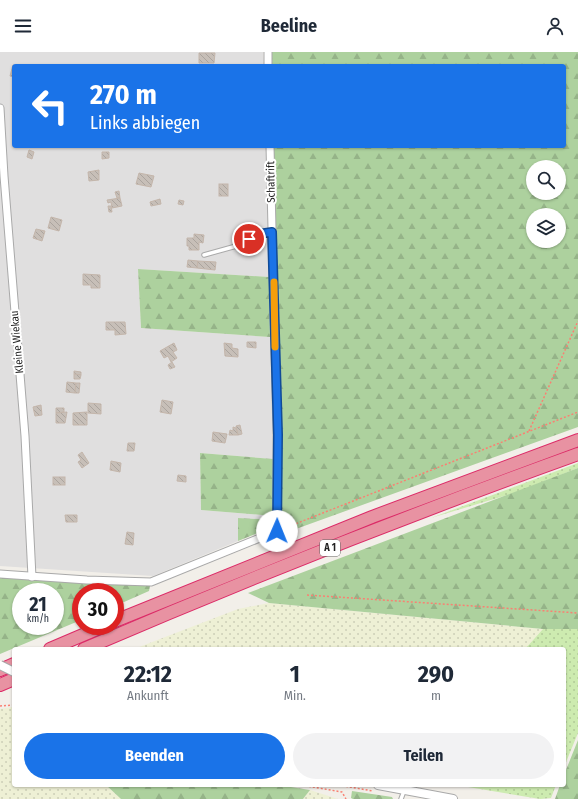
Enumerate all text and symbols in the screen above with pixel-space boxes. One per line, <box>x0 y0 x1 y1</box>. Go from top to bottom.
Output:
icon: menu <box>12 15 34 37</box>
text: Beeline <box>261 15 317 37</box>
icon: person <box>544 15 566 37</box>
text: 270 m <box>90 78 157 111</box>
icon: left <box>24 80 76 132</box>
text: Links abbiegen <box>90 112 200 134</box>
map controls <box>526 160 566 248</box>
button: search <box>526 160 566 200</box>
street label: Schaftrift <box>264 161 278 203</box>
button: layers <box>526 208 566 248</box>
pin <box>232 222 266 256</box>
icon: arrive <box>238 228 260 250</box>
street label: Kleine Wiekau <box>8 310 26 374</box>
position arrow <box>256 510 298 552</box>
road number: A 1 <box>320 540 340 556</box>
speed limit sign: 30 <box>72 583 124 635</box>
text: 21 <box>29 592 47 616</box>
text: km/h <box>27 613 49 625</box>
text: 22:12 <box>124 660 172 688</box>
text: 1 <box>290 660 300 688</box>
text: 290 <box>418 660 454 688</box>
text: Ankunft <box>127 688 169 703</box>
text: Min. <box>284 688 306 703</box>
text: m <box>431 688 441 703</box>
button: Beenden <box>24 733 285 779</box>
button: Teilen <box>293 733 554 779</box>

